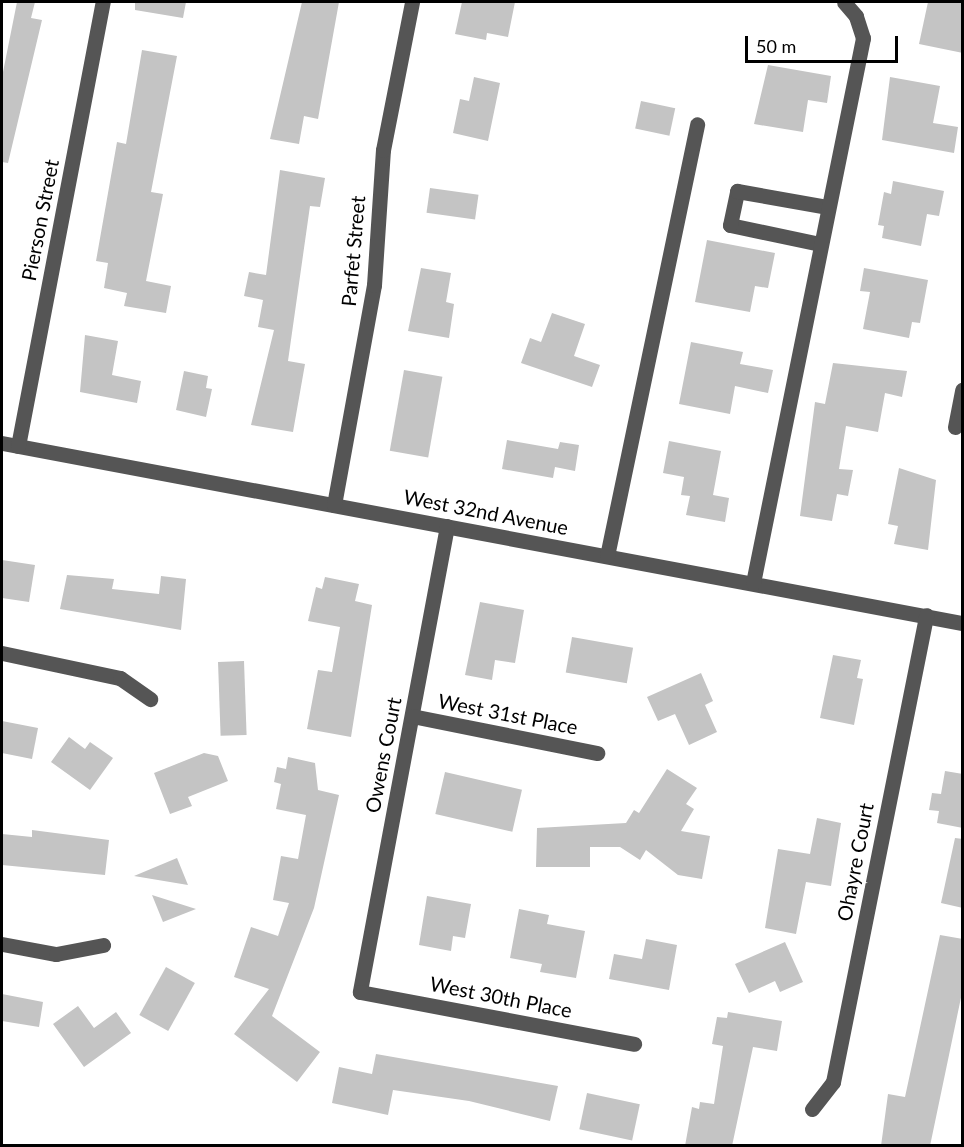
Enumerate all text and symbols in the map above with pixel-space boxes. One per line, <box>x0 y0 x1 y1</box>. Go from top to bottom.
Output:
scale bar <box>748 24 901 62</box>
text: 50 m <box>756 35 796 57</box>
street label: Pierson Street <box>16 157 64 283</box>
street label: Parfet Street <box>336 195 370 307</box>
street label: West 32nd Avenue <box>401 484 571 540</box>
street label: West 31st Place <box>436 689 580 739</box>
street label: Owens Court <box>360 695 406 815</box>
street label: Ohayre Court <box>832 801 878 923</box>
street label: West 30th Place <box>428 971 574 1023</box>

